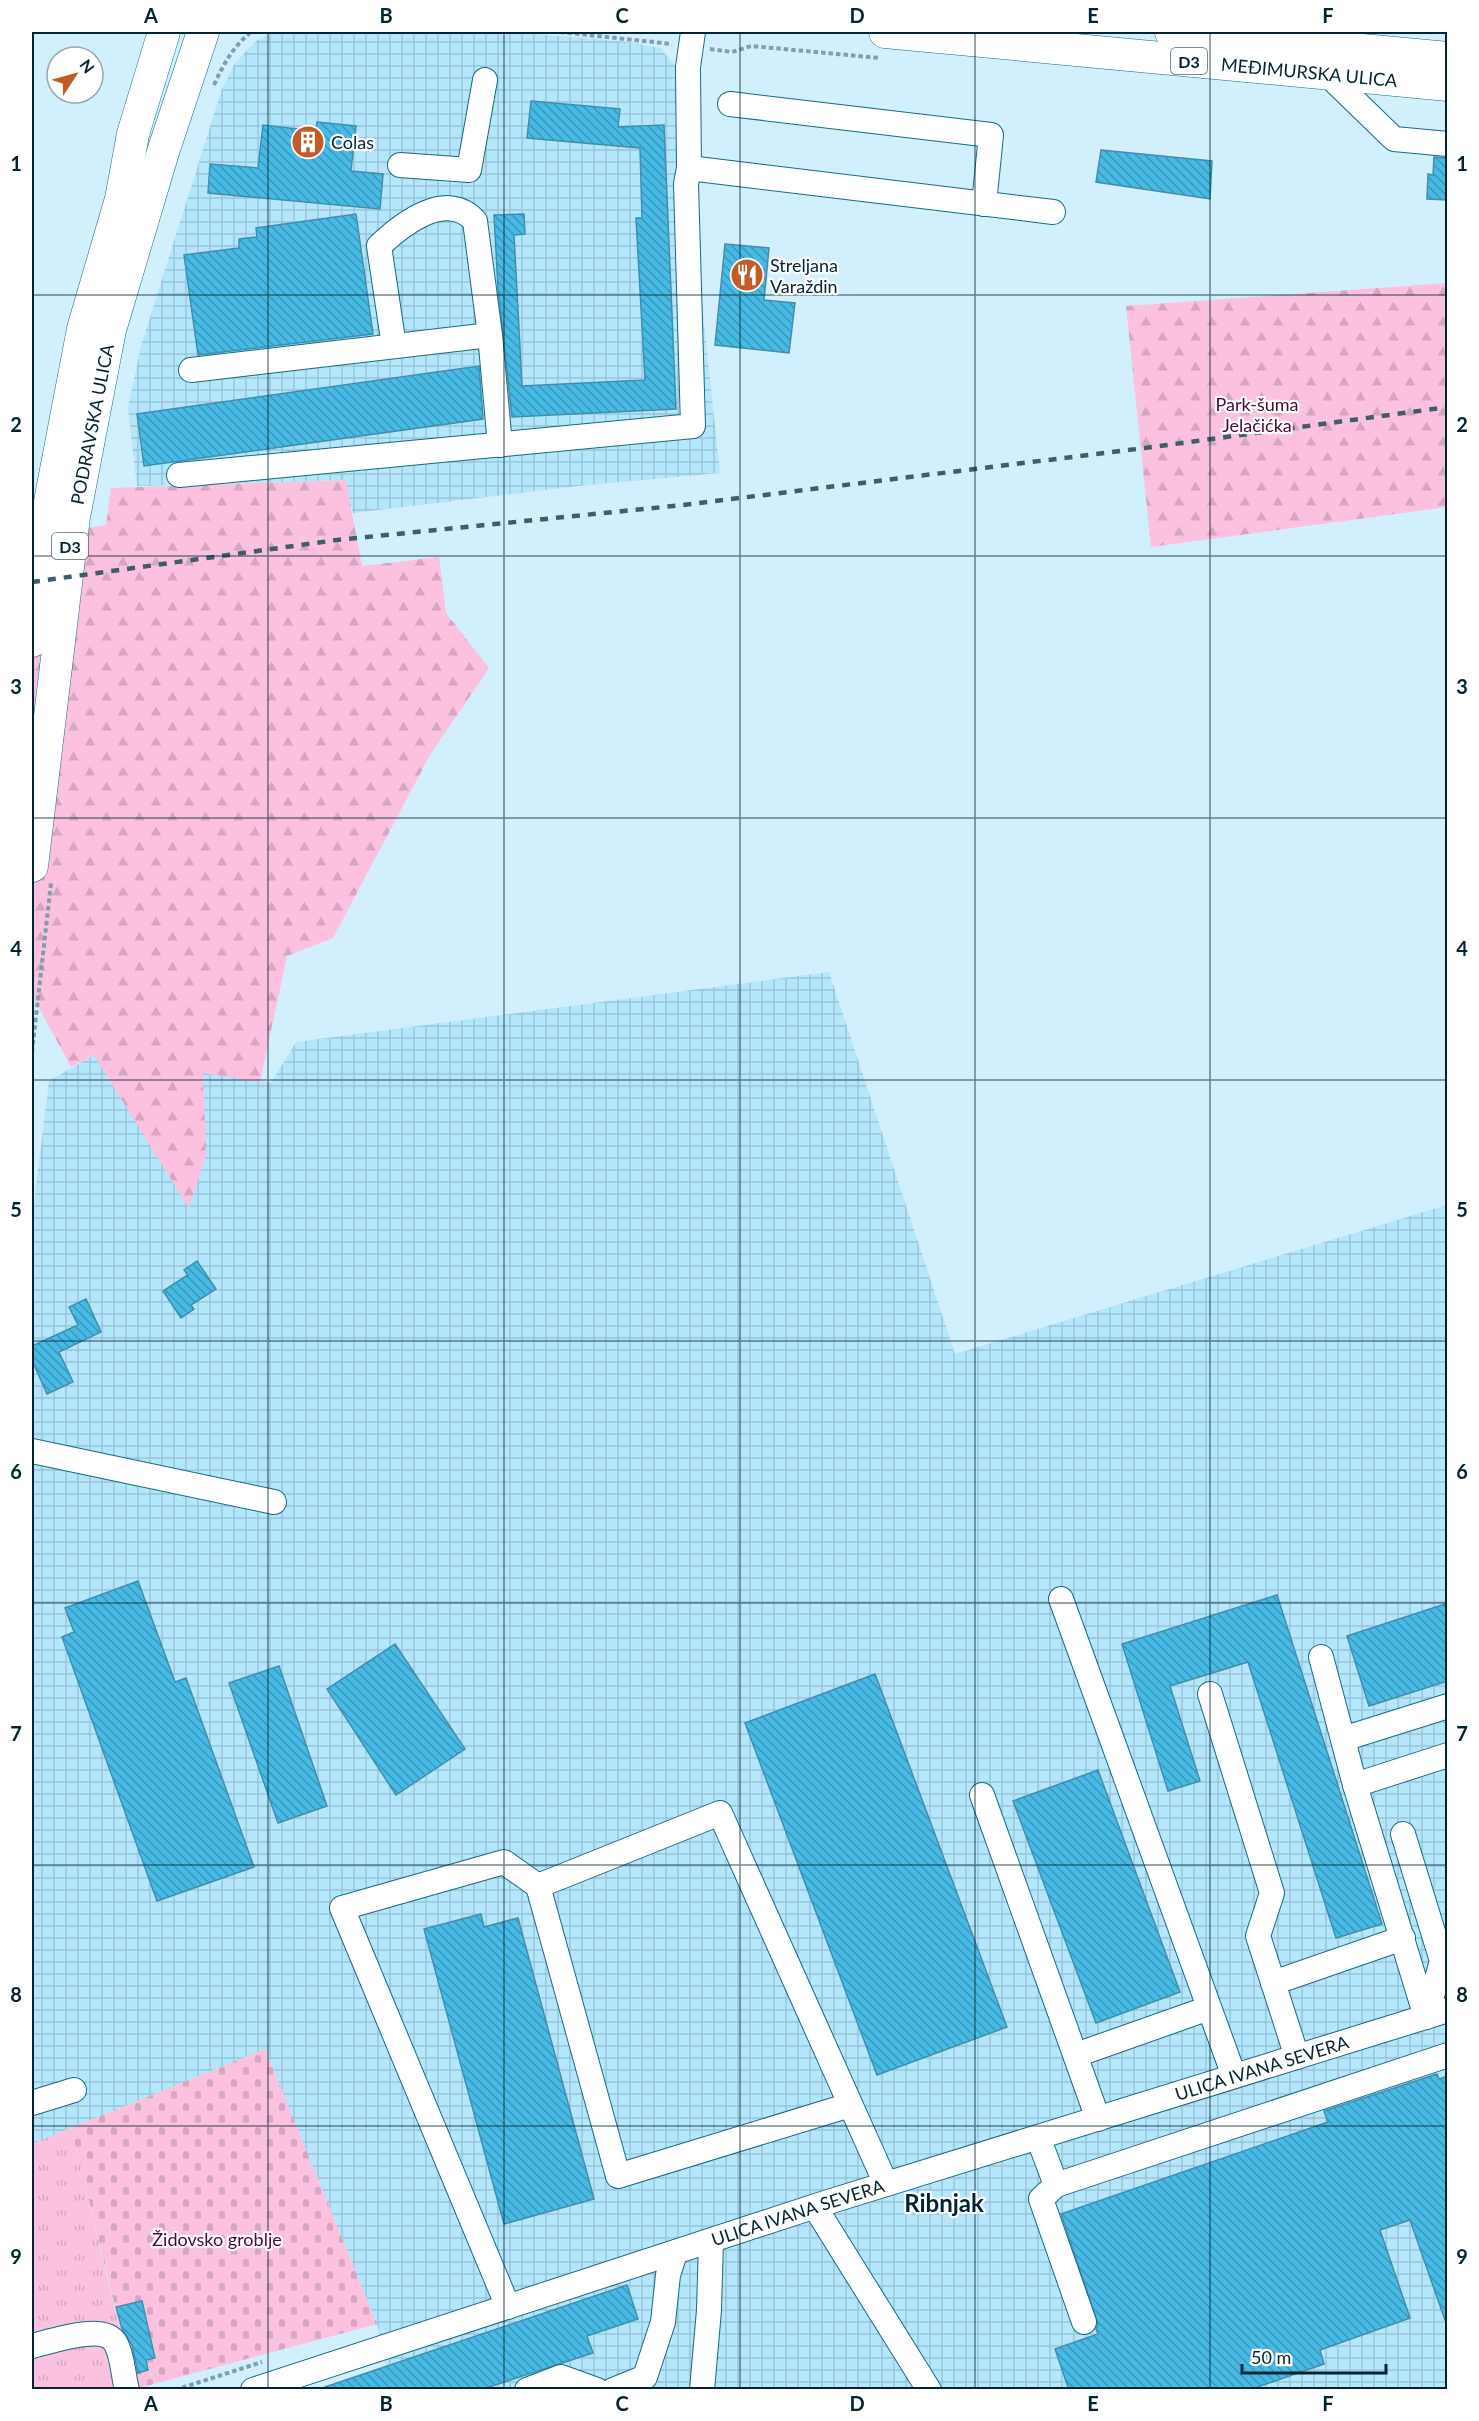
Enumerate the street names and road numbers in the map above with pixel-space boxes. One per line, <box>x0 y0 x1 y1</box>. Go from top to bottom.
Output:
road number: D3 <box>1171 48 1207 74</box>
street label: MEĐIMURSKA ULICA <box>1220 53 1399 91</box>
street label: PODRAVSKA ULICA <box>66 341 118 506</box>
road number: D3 <box>52 533 88 559</box>
street label: ULICA IVANA SEVERA <box>1172 2030 1352 2105</box>
street label: ULICA IVANA SEVERA <box>708 2174 888 2250</box>

